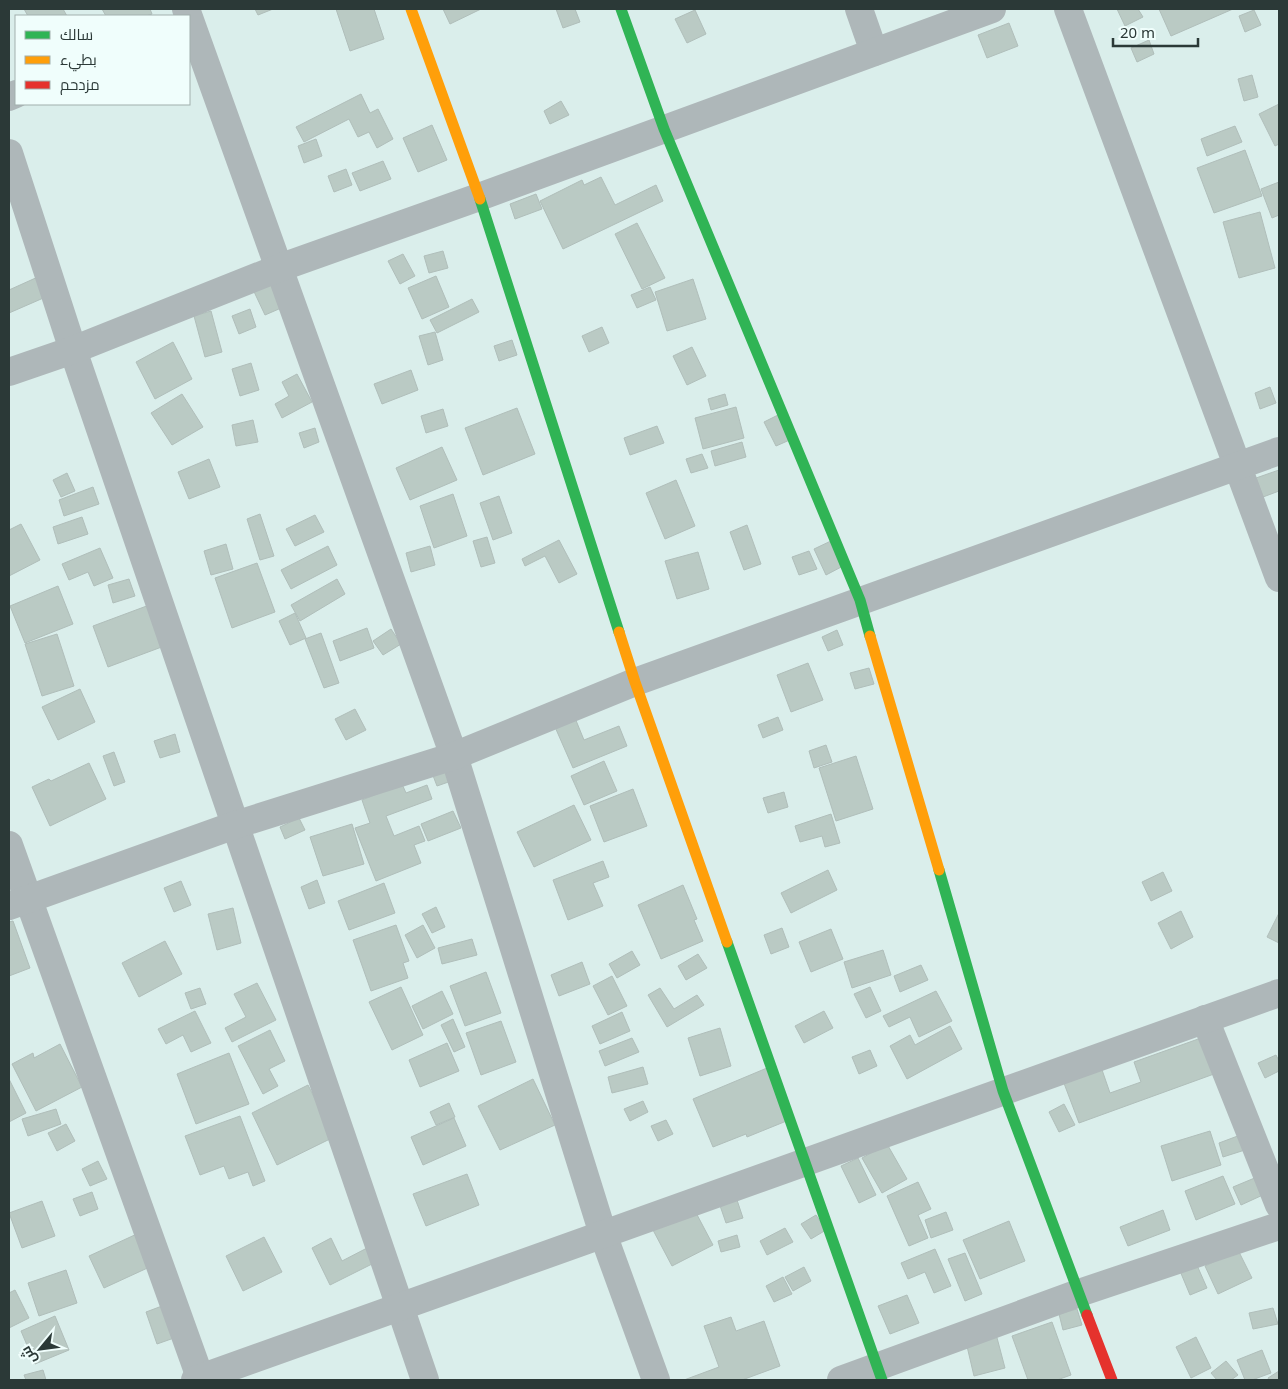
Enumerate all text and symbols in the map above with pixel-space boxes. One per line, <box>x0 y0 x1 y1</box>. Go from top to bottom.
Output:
legend <box>15 15 190 105</box>
scale bar <box>1113 15 1198 47</box>
text: 20 m <box>1120 22 1155 42</box>
text: سالك <box>60 24 93 44</box>
text: بطيء <box>60 49 97 72</box>
text: مزدحم <box>60 74 100 95</box>
north arrow <box>15 1324 65 1374</box>
text: ش <box>16 1343 41 1368</box>

